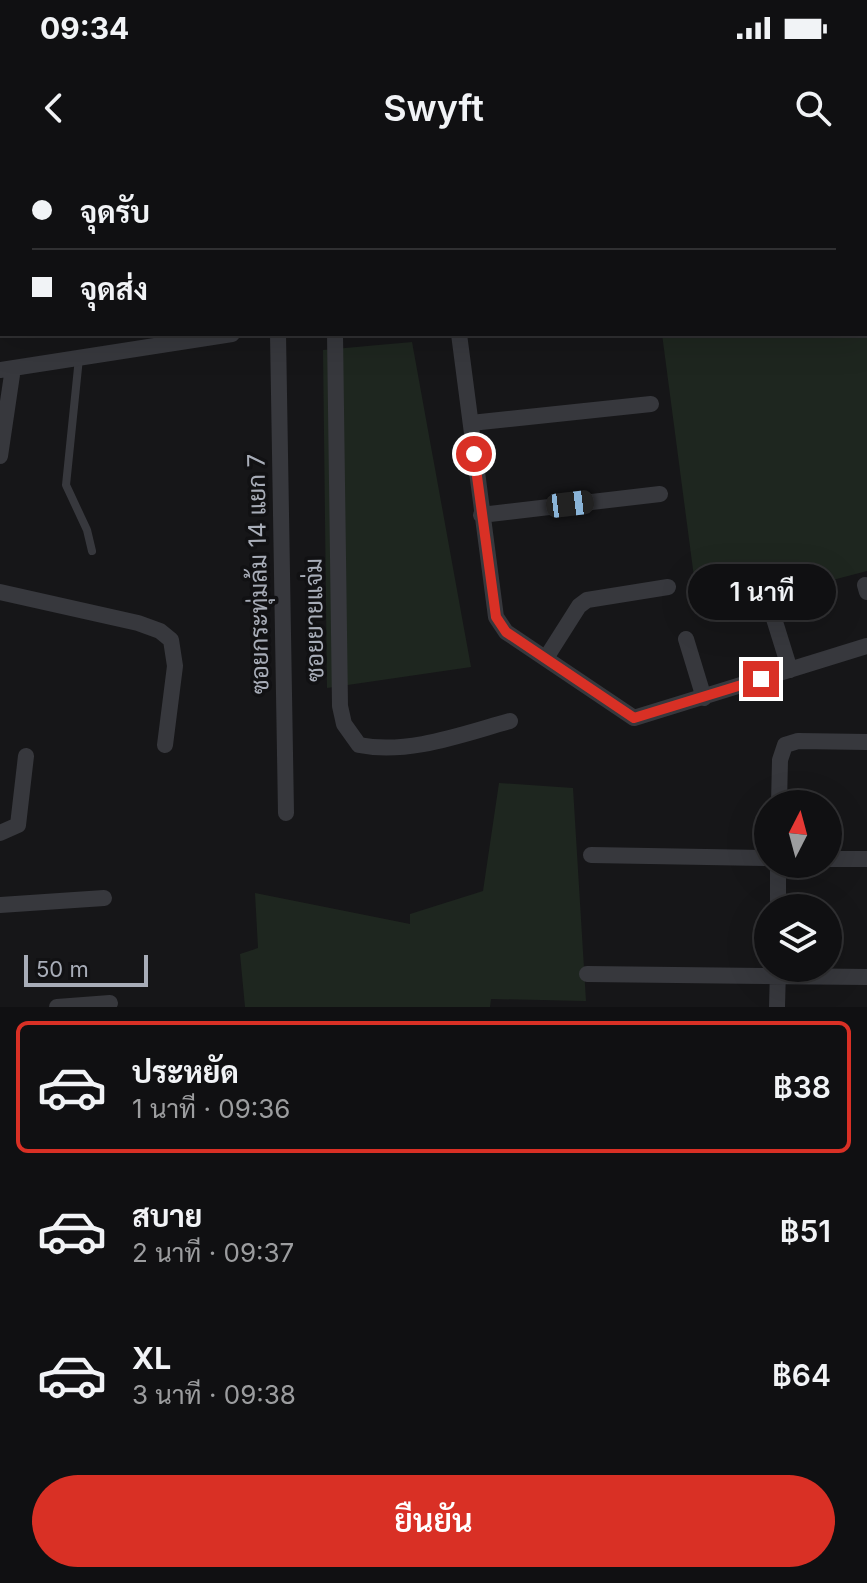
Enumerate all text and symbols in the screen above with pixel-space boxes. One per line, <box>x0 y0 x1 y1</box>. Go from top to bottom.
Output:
text: 09:34 <box>40 10 129 46</box>
icon: back <box>32 86 76 130</box>
text: Swyft <box>383 86 484 130</box>
icon: search <box>791 86 835 130</box>
text: จุดรับ <box>80 194 150 230</box>
text: จุดส่ง <box>80 271 148 307</box>
route start <box>456 436 492 472</box>
street label: ซอยกระทุ่มล้ม 14 แยก 7 <box>241 453 277 695</box>
car <box>545 489 595 519</box>
street label: ซอยยายแจ่ม <box>298 558 330 682</box>
callout: 1 นาที <box>687 563 835 619</box>
text: 1 นาที <box>730 576 794 607</box>
route end <box>743 661 779 697</box>
north arrow <box>754 790 842 878</box>
map controls <box>754 790 842 982</box>
button: layers <box>754 894 842 982</box>
scale bar <box>24 951 148 987</box>
text: 50 m <box>36 956 89 982</box>
icon: car <box>36 1051 108 1123</box>
text: ประหยัด <box>132 1054 239 1090</box>
text: ฿38 <box>773 1069 831 1105</box>
text: 1 นาที · 09:36 <box>132 1093 290 1124</box>
icon: car <box>36 1195 108 1267</box>
text: สบาย <box>132 1198 202 1234</box>
text: ฿51 <box>780 1213 831 1249</box>
text: 2 นาที · 09:37 <box>132 1237 294 1268</box>
icon: car <box>36 1339 108 1411</box>
text: XL <box>132 1340 171 1376</box>
text: ฿64 <box>772 1357 831 1393</box>
text: 3 นาที · 09:38 <box>132 1379 296 1410</box>
button: ยืนยัน <box>32 1475 835 1567</box>

